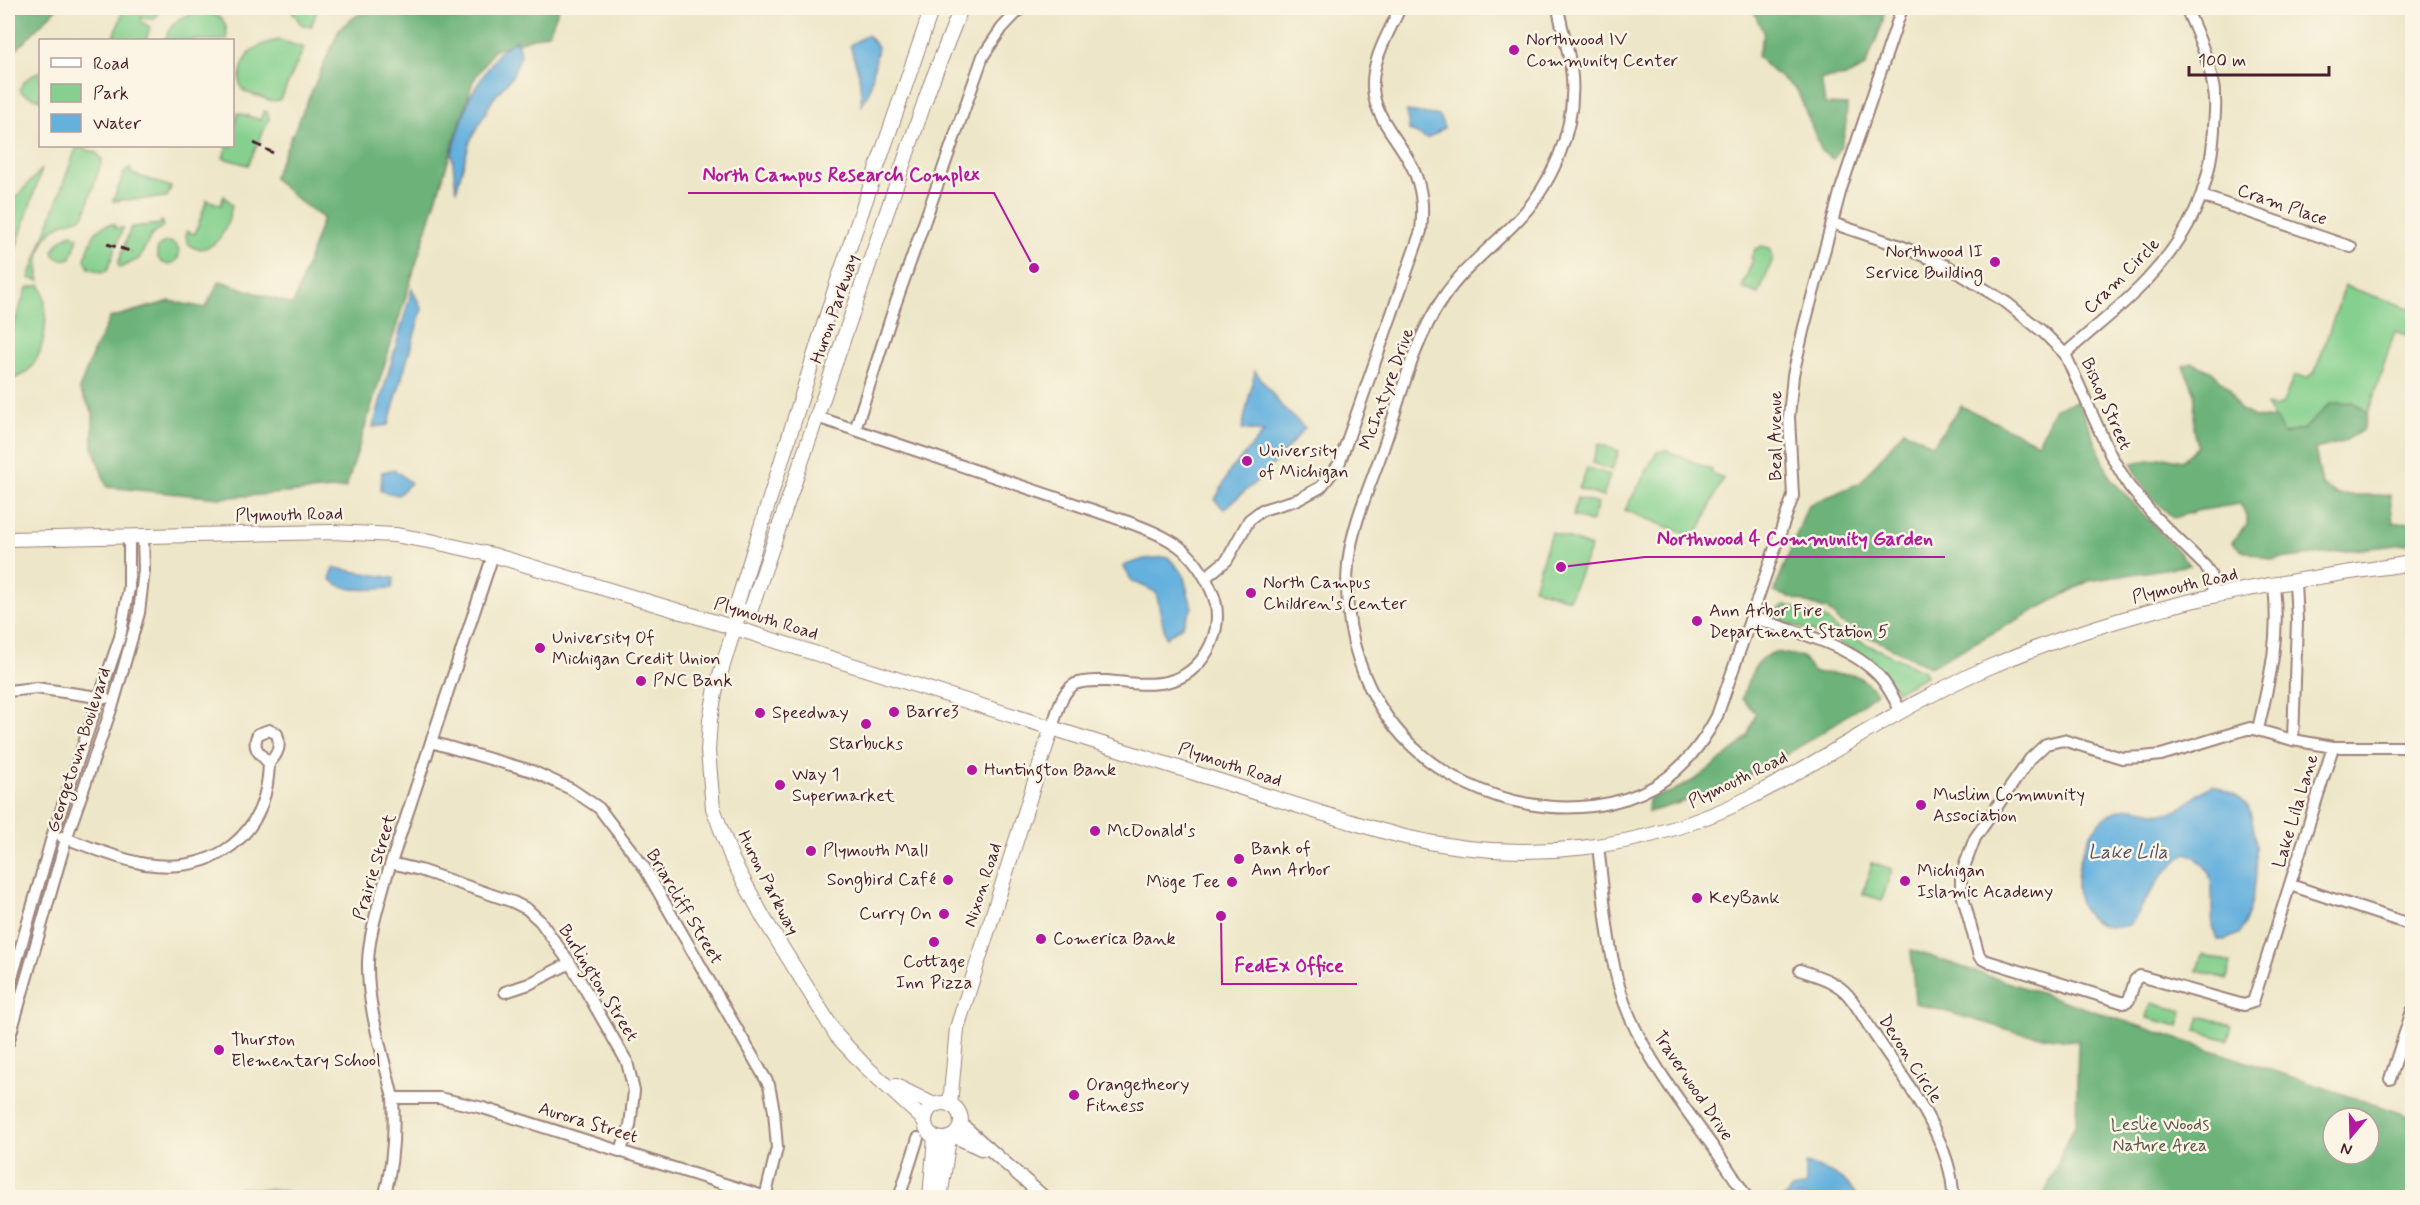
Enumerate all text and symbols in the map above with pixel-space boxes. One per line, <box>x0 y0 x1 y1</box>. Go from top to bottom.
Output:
place label: Northwood IV Community Center <box>1526 28 1679 73</box>
legend <box>39 39 234 147</box>
scale bar <box>2189 39 2328 77</box>
marker: Northwood IV Community Center <box>1507 43 1521 57</box>
text: 100 m <box>2198 49 2246 73</box>
text: Road <box>93 52 129 76</box>
text: Park <box>93 82 129 106</box>
text: Water <box>93 112 142 136</box>
callout: North Campus Research Complex <box>688 155 994 193</box>
text: North Campus Research Complex <box>702 162 980 189</box>
street label: Cram Place <box>2234 178 2330 232</box>
street label: Cram Circle <box>2079 233 2165 319</box>
place label: Northwood II Service Building <box>1866 240 1983 286</box>
street label: Huron Parkway <box>805 251 865 367</box>
marker: Northwood II Service Building <box>1988 255 2002 269</box>
street label: McIntyre Drive <box>1354 325 1420 453</box>
street label: Bishop Street <box>2075 354 2137 454</box>
street label: Beal Avenue <box>1764 391 1788 481</box>
place label: University of Michigan <box>1259 439 1349 484</box>
marker: University of Michigan <box>1240 454 1254 468</box>
street label: Plymouth Road <box>235 502 343 528</box>
callout: Northwood 4 Community Garden <box>1645 519 1945 557</box>
text: Northwood 4 Community Garden <box>1657 526 1933 553</box>
street label: Plymouth Road <box>2130 562 2240 610</box>
place label: North Campus Children's Center <box>1263 571 1407 616</box>
marker: North Campus Children's Center <box>1244 586 1258 600</box>
street label: Plymouth Road <box>711 592 821 646</box>
place label: Ann Arbor Fire Department Station 5 <box>1709 599 1889 644</box>
marker: Ann Arbor Fire Department Station 5 <box>1690 614 1704 628</box>
place label: University Of Michigan Credit Union <box>552 626 721 671</box>
marker: University Of Michigan Credit Union <box>533 641 547 655</box>
street label: Georgetown Boulevard <box>41 664 118 836</box>
place label: PNC Bank <box>653 669 732 693</box>
marker: PNC Bank <box>634 674 648 688</box>
place label: Barre3 <box>906 700 959 724</box>
place label: Speedway <box>772 701 849 725</box>
marker: Barre3 <box>887 705 901 719</box>
marker: Speedway <box>753 706 767 720</box>
marker: Starbucks <box>859 717 873 731</box>
place label: Starbucks <box>829 732 903 756</box>
street label: Plymouth Road <box>1175 737 1285 793</box>
street label: Plymouth Road <box>1684 746 1792 814</box>
street label: Lake Lila Lane <box>2267 751 2325 871</box>
place label: Huntington Bank <box>984 758 1116 784</box>
place label: Way 1 Supermarket <box>792 763 895 808</box>
marker: Huntington Bank <box>965 763 979 777</box>
marker: Way 1 Supermarket <box>773 778 787 792</box>
place label: Muslim Community Association <box>1933 783 2085 828</box>
marker: Muslim Community Association <box>1914 798 1928 812</box>
street label: Prairie Street <box>347 811 403 923</box>
place label: McDonald's <box>1107 819 1195 843</box>
marker: McDonald's <box>1088 824 1102 838</box>
street label: Huron Parkway <box>731 827 805 939</box>
place label: Bank of Ann Arbor <box>1251 837 1330 882</box>
place label: Plymouth Mall <box>823 839 928 863</box>
water label: Lake Lila <box>2088 839 2168 866</box>
street label: Nixon Road <box>958 840 1008 930</box>
marker: Plymouth Mall <box>804 844 818 858</box>
street label: Briarcliff Street <box>640 845 728 969</box>
marker: Bank of Ann Arbor <box>1232 852 1246 866</box>
place label: Michigan Islamic Academy <box>1917 859 2053 904</box>
place label: Songbird Café <box>827 868 936 893</box>
place label: Möge Tee <box>1146 870 1220 894</box>
marker: Songbird Café <box>941 873 955 887</box>
marker: Michigan Islamic Academy <box>1898 874 1912 888</box>
marker: Möge Tee <box>1225 875 1239 889</box>
place label: KeyBank <box>1709 886 1780 910</box>
marker: KeyBank <box>1690 891 1704 905</box>
place label: Curry On <box>859 902 932 926</box>
marker: Curry On <box>937 907 951 921</box>
street label: Burlington Street <box>551 920 644 1047</box>
place label: Comerica Bank <box>1053 927 1176 951</box>
marker: Comerica Bank <box>1034 932 1048 946</box>
marker: Cottage Inn Pizza <box>927 935 941 949</box>
callout: FedEx Office <box>1222 946 1357 984</box>
place label: Cottage Inn Pizza <box>896 950 972 995</box>
text: FedEx Office <box>1234 953 1344 980</box>
street label: Devon Circle <box>1873 1010 1948 1108</box>
street label: Traverwood Drive <box>1647 1026 1739 1146</box>
place label: Thurston Elementary School <box>231 1028 381 1073</box>
marker: Thurston Elementary School <box>212 1043 226 1057</box>
place label: Orangetheory Fitness <box>1086 1073 1189 1118</box>
marker: Orangetheory Fitness <box>1067 1088 1081 1102</box>
street label: Aurora Street <box>535 1097 641 1150</box>
north arrow <box>2321 1106 2381 1166</box>
park label: Leslie Woods Nature Area <box>2111 1113 2209 1158</box>
text: N <box>2338 1137 2355 1160</box>

